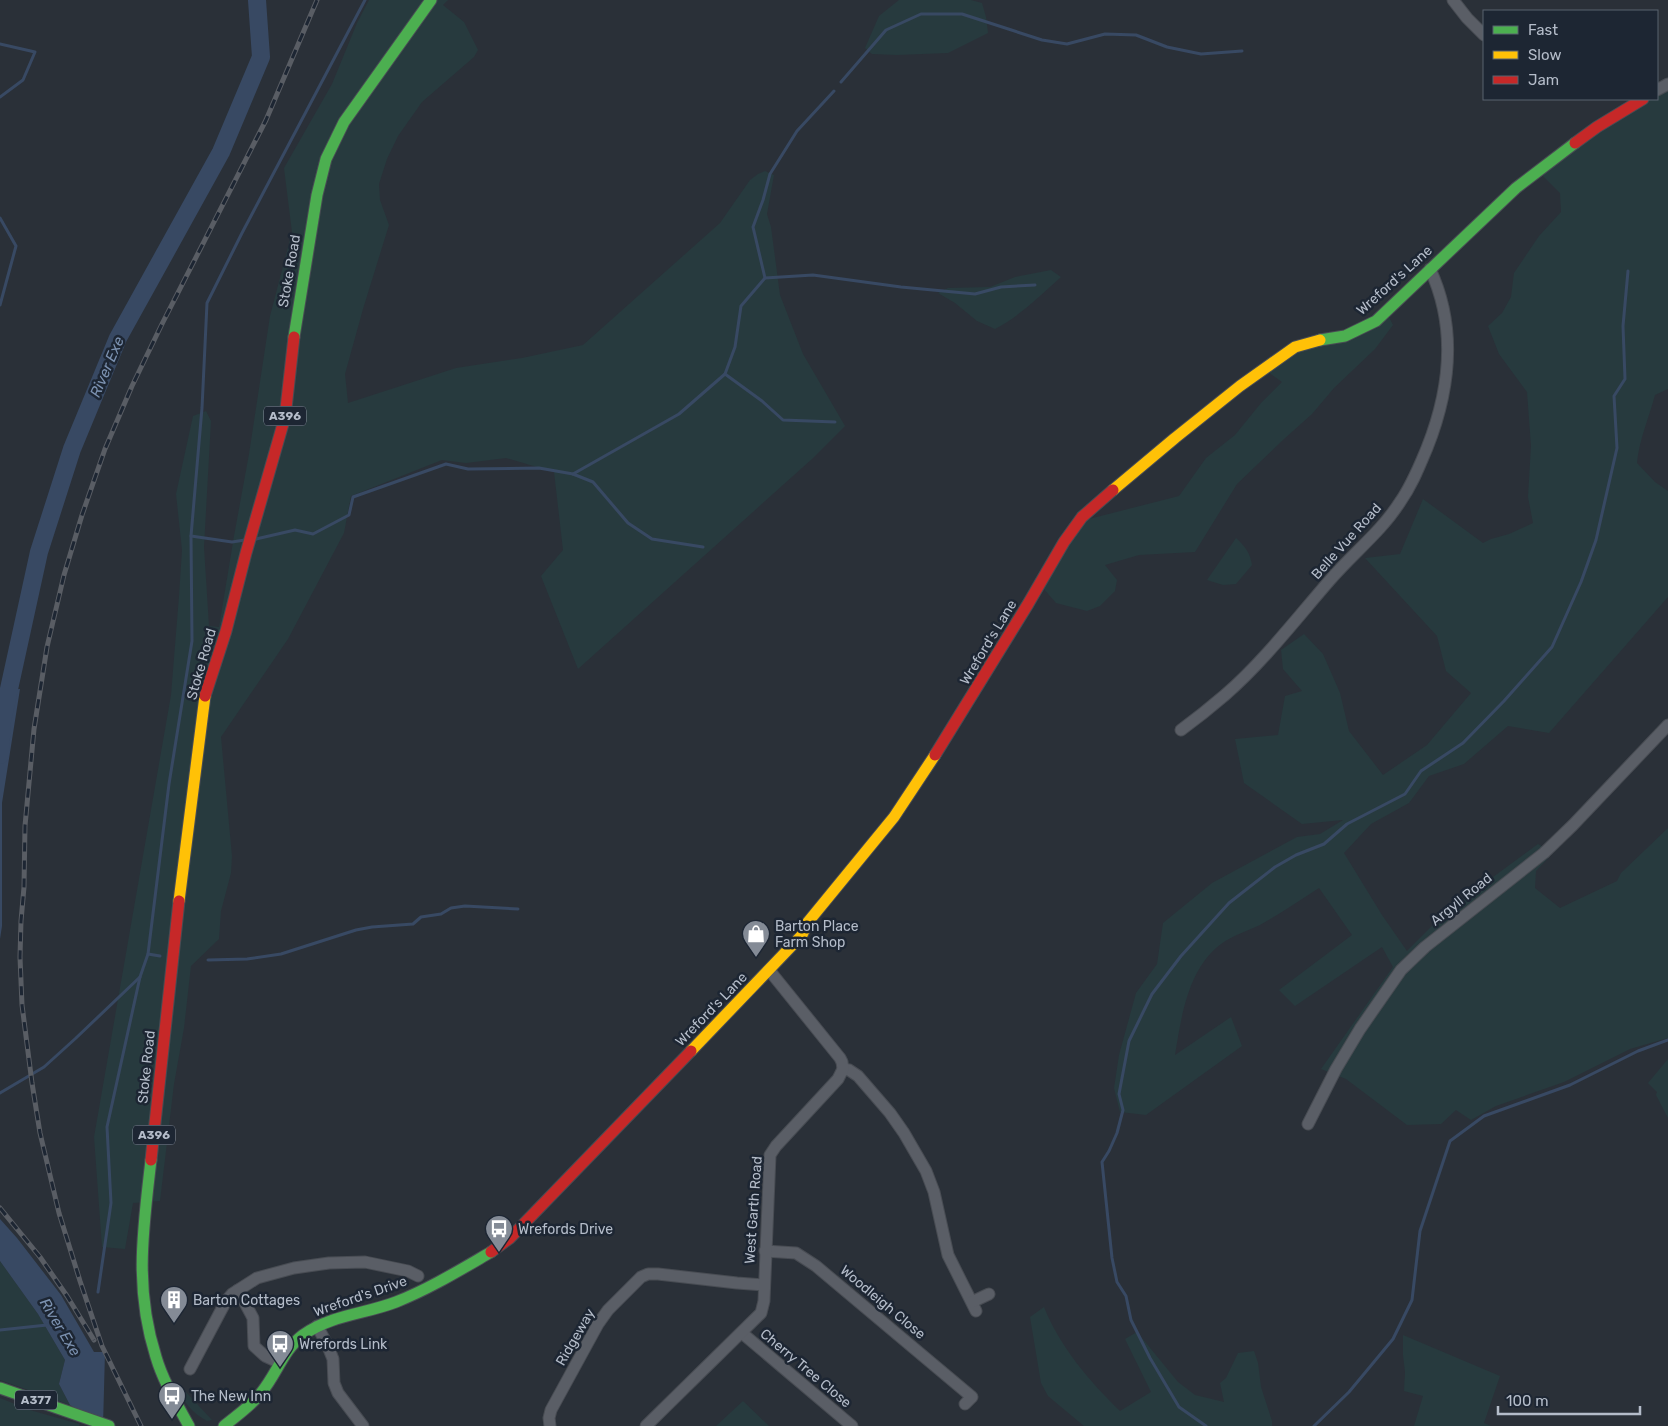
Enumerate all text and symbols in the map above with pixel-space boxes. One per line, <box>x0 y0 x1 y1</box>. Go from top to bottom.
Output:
legend <box>1483 10 1658 100</box>
text: Fast <box>1528 21 1558 39</box>
text: Slow <box>1528 46 1561 64</box>
text: Jam <box>1528 71 1559 89</box>
street label: Stoke Road <box>275 233 304 309</box>
street label: Wreford's Lane <box>1353 242 1436 319</box>
water label: River Exe <box>86 333 128 400</box>
road number: A396 <box>264 406 306 426</box>
street label: Belle Vue Road <box>1308 500 1385 583</box>
street label: Wreford's Lane <box>956 597 1021 688</box>
street label: Stoke Road <box>183 626 220 702</box>
street label: Argyll Road <box>1427 869 1495 929</box>
place label: Barton Place Farm Shop <box>775 918 859 951</box>
shop icon: Barton Place Farm Shop <box>741 919 771 958</box>
street label: Wreford's Lane <box>672 969 751 1050</box>
street label: Stoke Road <box>134 1030 159 1105</box>
road number: A396 <box>133 1126 175 1144</box>
street label: West Garth Road <box>741 1156 766 1264</box>
bus stop icon: Wrefords Drive <box>484 1214 514 1253</box>
place label: Wrefords Drive <box>518 1221 613 1238</box>
street label: Woodleigh Close <box>837 1262 929 1343</box>
street label: Wreford's Drive <box>311 1272 409 1320</box>
building icon: Barton Cottages <box>159 1285 189 1324</box>
place label: Barton Cottages <box>193 1292 300 1309</box>
water label: River Exe <box>36 1295 85 1360</box>
street label: Ridgeway <box>552 1305 599 1369</box>
street label: Cherry Tree Close <box>757 1325 855 1412</box>
bus stop icon: Wrefords Link <box>265 1329 295 1368</box>
place label: Wrefords Link <box>299 1336 388 1353</box>
bus stop icon: The New Inn <box>157 1381 187 1420</box>
scale bar <box>1498 1384 1640 1416</box>
place label: The New Inn <box>191 1388 271 1405</box>
road number: A377 <box>15 1390 57 1410</box>
text: 100 m <box>1506 1392 1548 1410</box>

